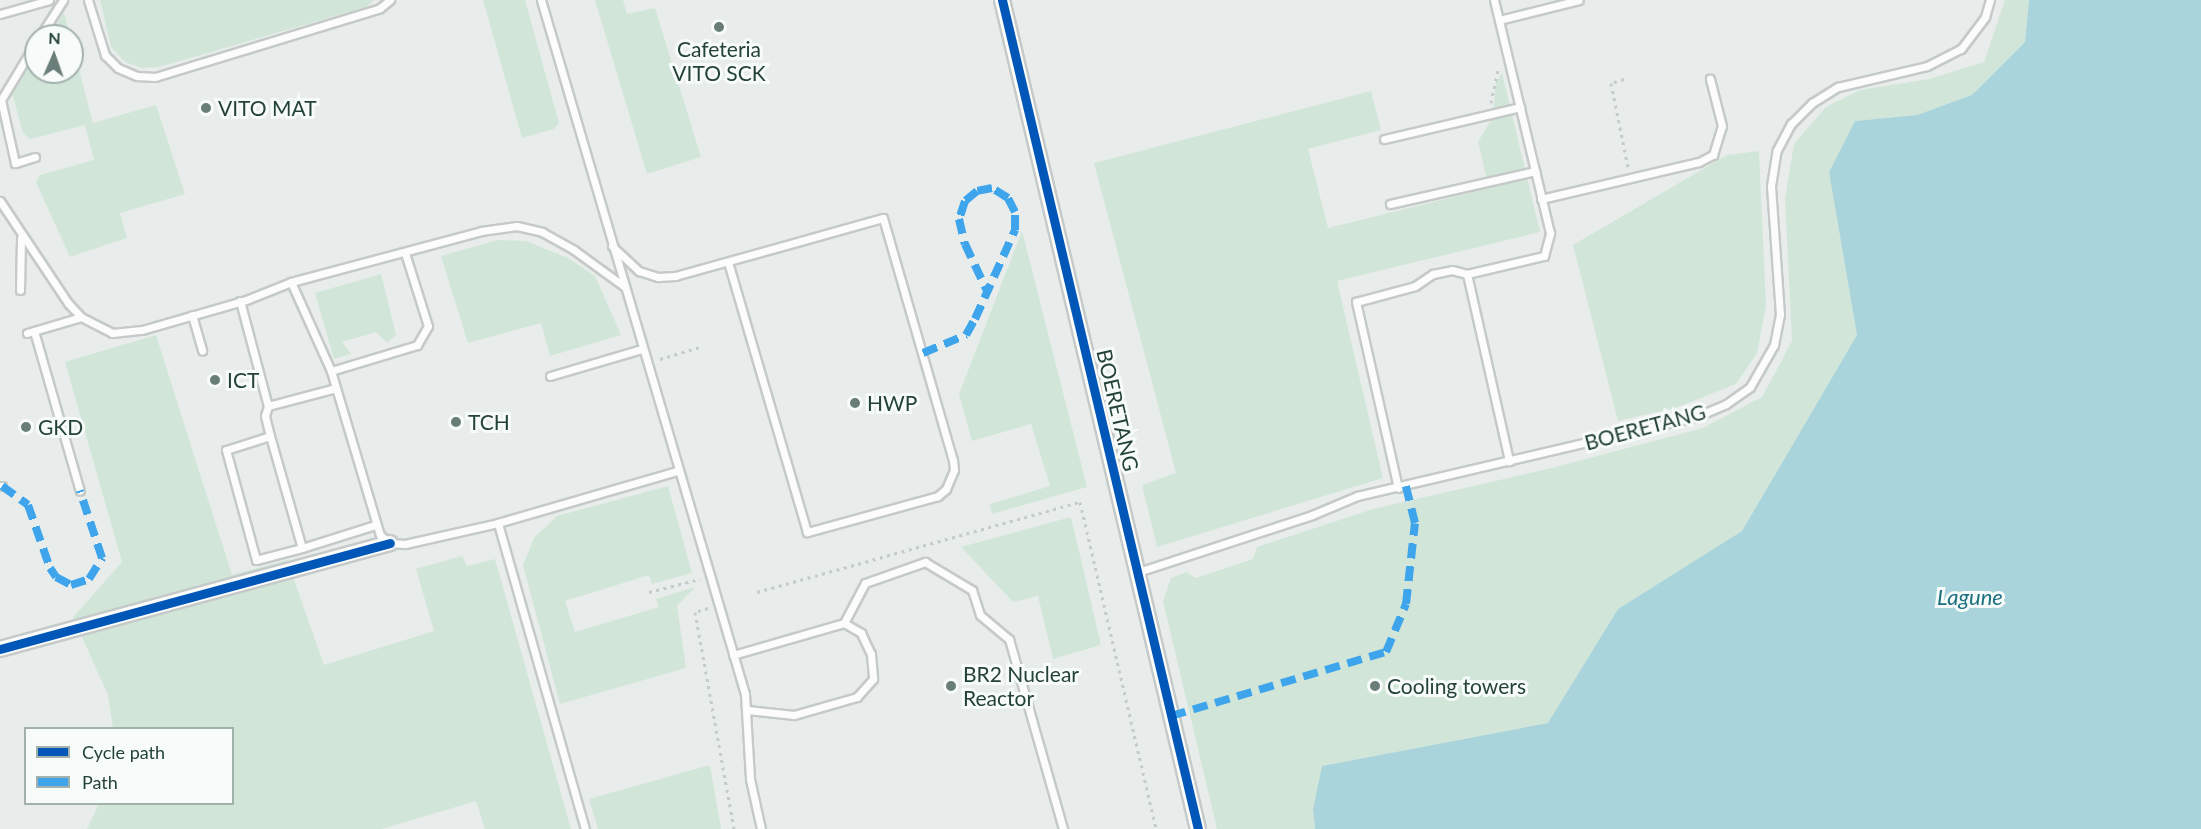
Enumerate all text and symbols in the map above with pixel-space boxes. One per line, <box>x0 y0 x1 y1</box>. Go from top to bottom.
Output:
marker: Cafeteria VITO SCK <box>712 20 726 34</box>
north arrow <box>24 24 84 84</box>
text: N <box>48 28 61 47</box>
place label: Cafeteria VITO SCK <box>672 36 766 86</box>
place label: VITO MAT <box>218 95 317 121</box>
marker: VITO MAT <box>199 101 213 115</box>
street label: BOERETANG <box>1092 347 1144 473</box>
place label: ICT <box>227 367 259 393</box>
marker: ICT <box>208 373 222 387</box>
place label: HWP <box>867 390 917 416</box>
marker: HWP <box>848 396 862 410</box>
street label: BOERETANG <box>1582 399 1708 455</box>
place label: TCH <box>468 409 510 435</box>
place label: GKD <box>38 414 83 440</box>
marker: TCH <box>449 415 463 429</box>
marker: GKD <box>19 420 33 434</box>
water label: Lagune <box>1937 584 2003 610</box>
place label: BR2 Nuclear Reactor <box>963 661 1079 711</box>
place label: Cooling towers <box>1387 673 1526 699</box>
marker: BR2 Nuclear Reactor <box>944 679 958 693</box>
marker: Cooling towers <box>1368 679 1382 693</box>
legend <box>24 727 234 805</box>
text: Cycle path <box>82 741 165 763</box>
text: Path <box>82 771 118 793</box>

